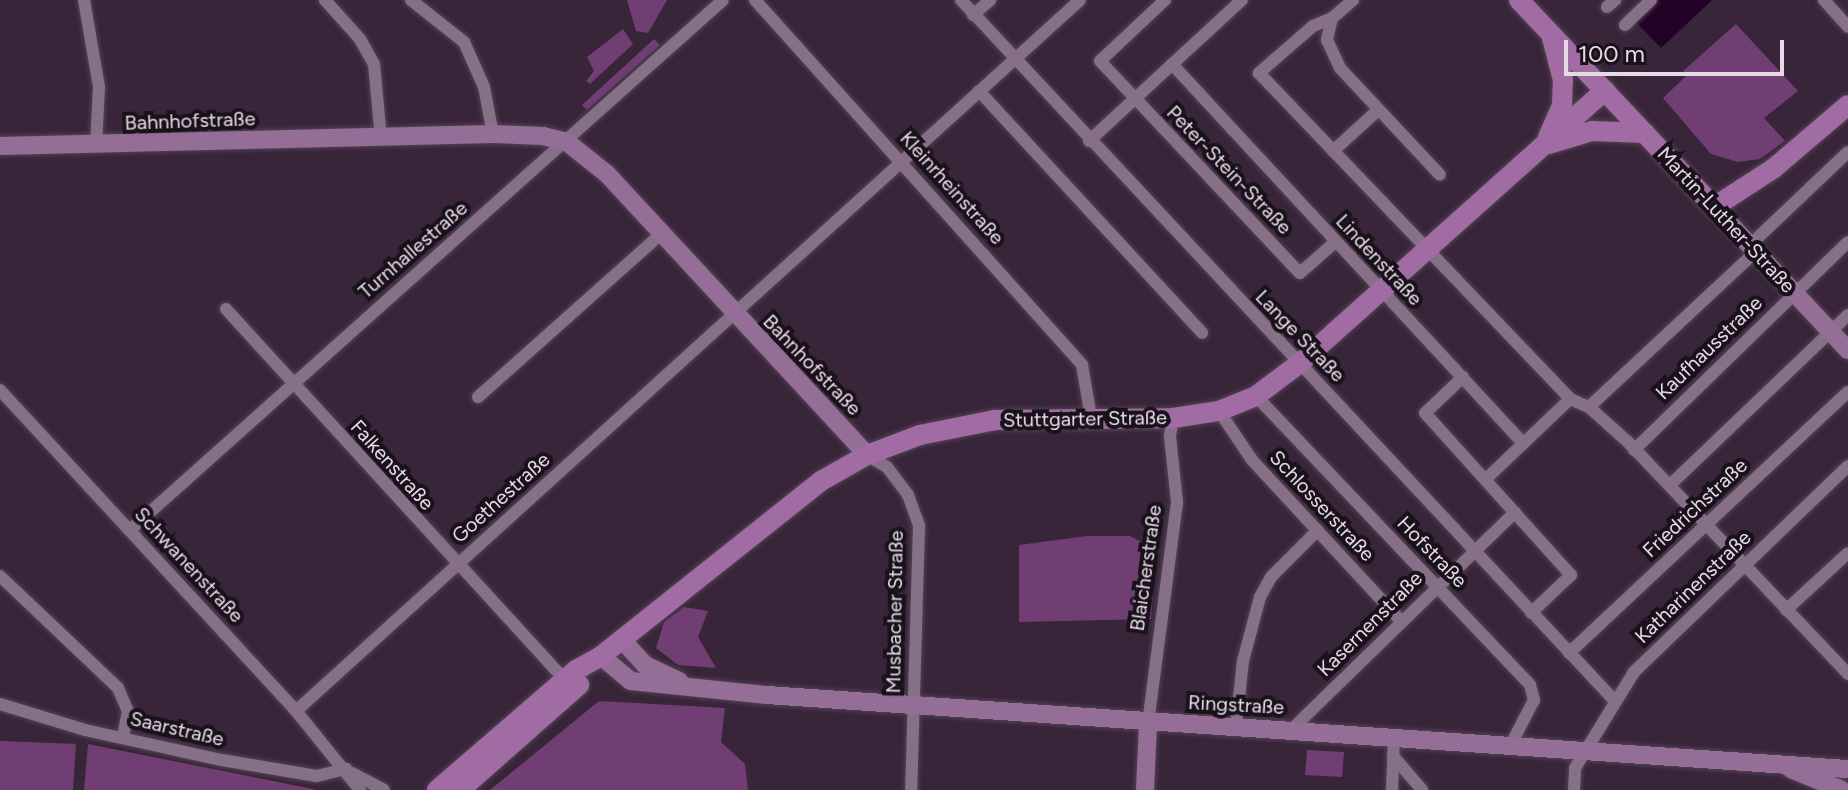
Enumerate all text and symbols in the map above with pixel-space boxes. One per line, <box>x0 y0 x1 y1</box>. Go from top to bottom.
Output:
scale bar <box>1568 24 1788 74</box>
text: 100 m <box>1578 39 1645 68</box>
street label: Peter-Stein-Straße <box>1161 101 1297 239</box>
street label: Bahnhofstraße <box>124 107 256 135</box>
street label: Kleinrheinstraße <box>895 126 1009 250</box>
street label: Martin-Luther-Straße <box>1652 142 1800 298</box>
street label: Turnhallestraße <box>354 196 472 304</box>
street label: Lindenstraße <box>1331 209 1427 311</box>
street label: Lange Straße <box>1250 285 1350 387</box>
street label: Kaufhausstraße <box>1651 291 1767 405</box>
street label: Bahnhofstraße <box>758 310 866 420</box>
street label: Stuttgarter Straße <box>1003 406 1167 432</box>
street label: Falkenstraße <box>345 415 439 515</box>
street label: Schlosserstraße <box>1265 446 1379 566</box>
street label: Goethestraße <box>447 448 555 548</box>
street label: Friedrichstraße <box>1638 453 1752 563</box>
street label: Schwanenstraße <box>129 502 249 628</box>
street label: Blaicherstraße <box>1125 503 1167 633</box>
street label: Hofstraße <box>1392 511 1472 593</box>
street label: Katharinenstraße <box>1630 526 1756 648</box>
street label: Musbacher Straße <box>882 530 908 694</box>
street label: Kasernenstraße <box>1313 567 1427 681</box>
street label: Ringstraße <box>1187 691 1285 719</box>
street label: Saarstraße <box>128 707 226 751</box>

